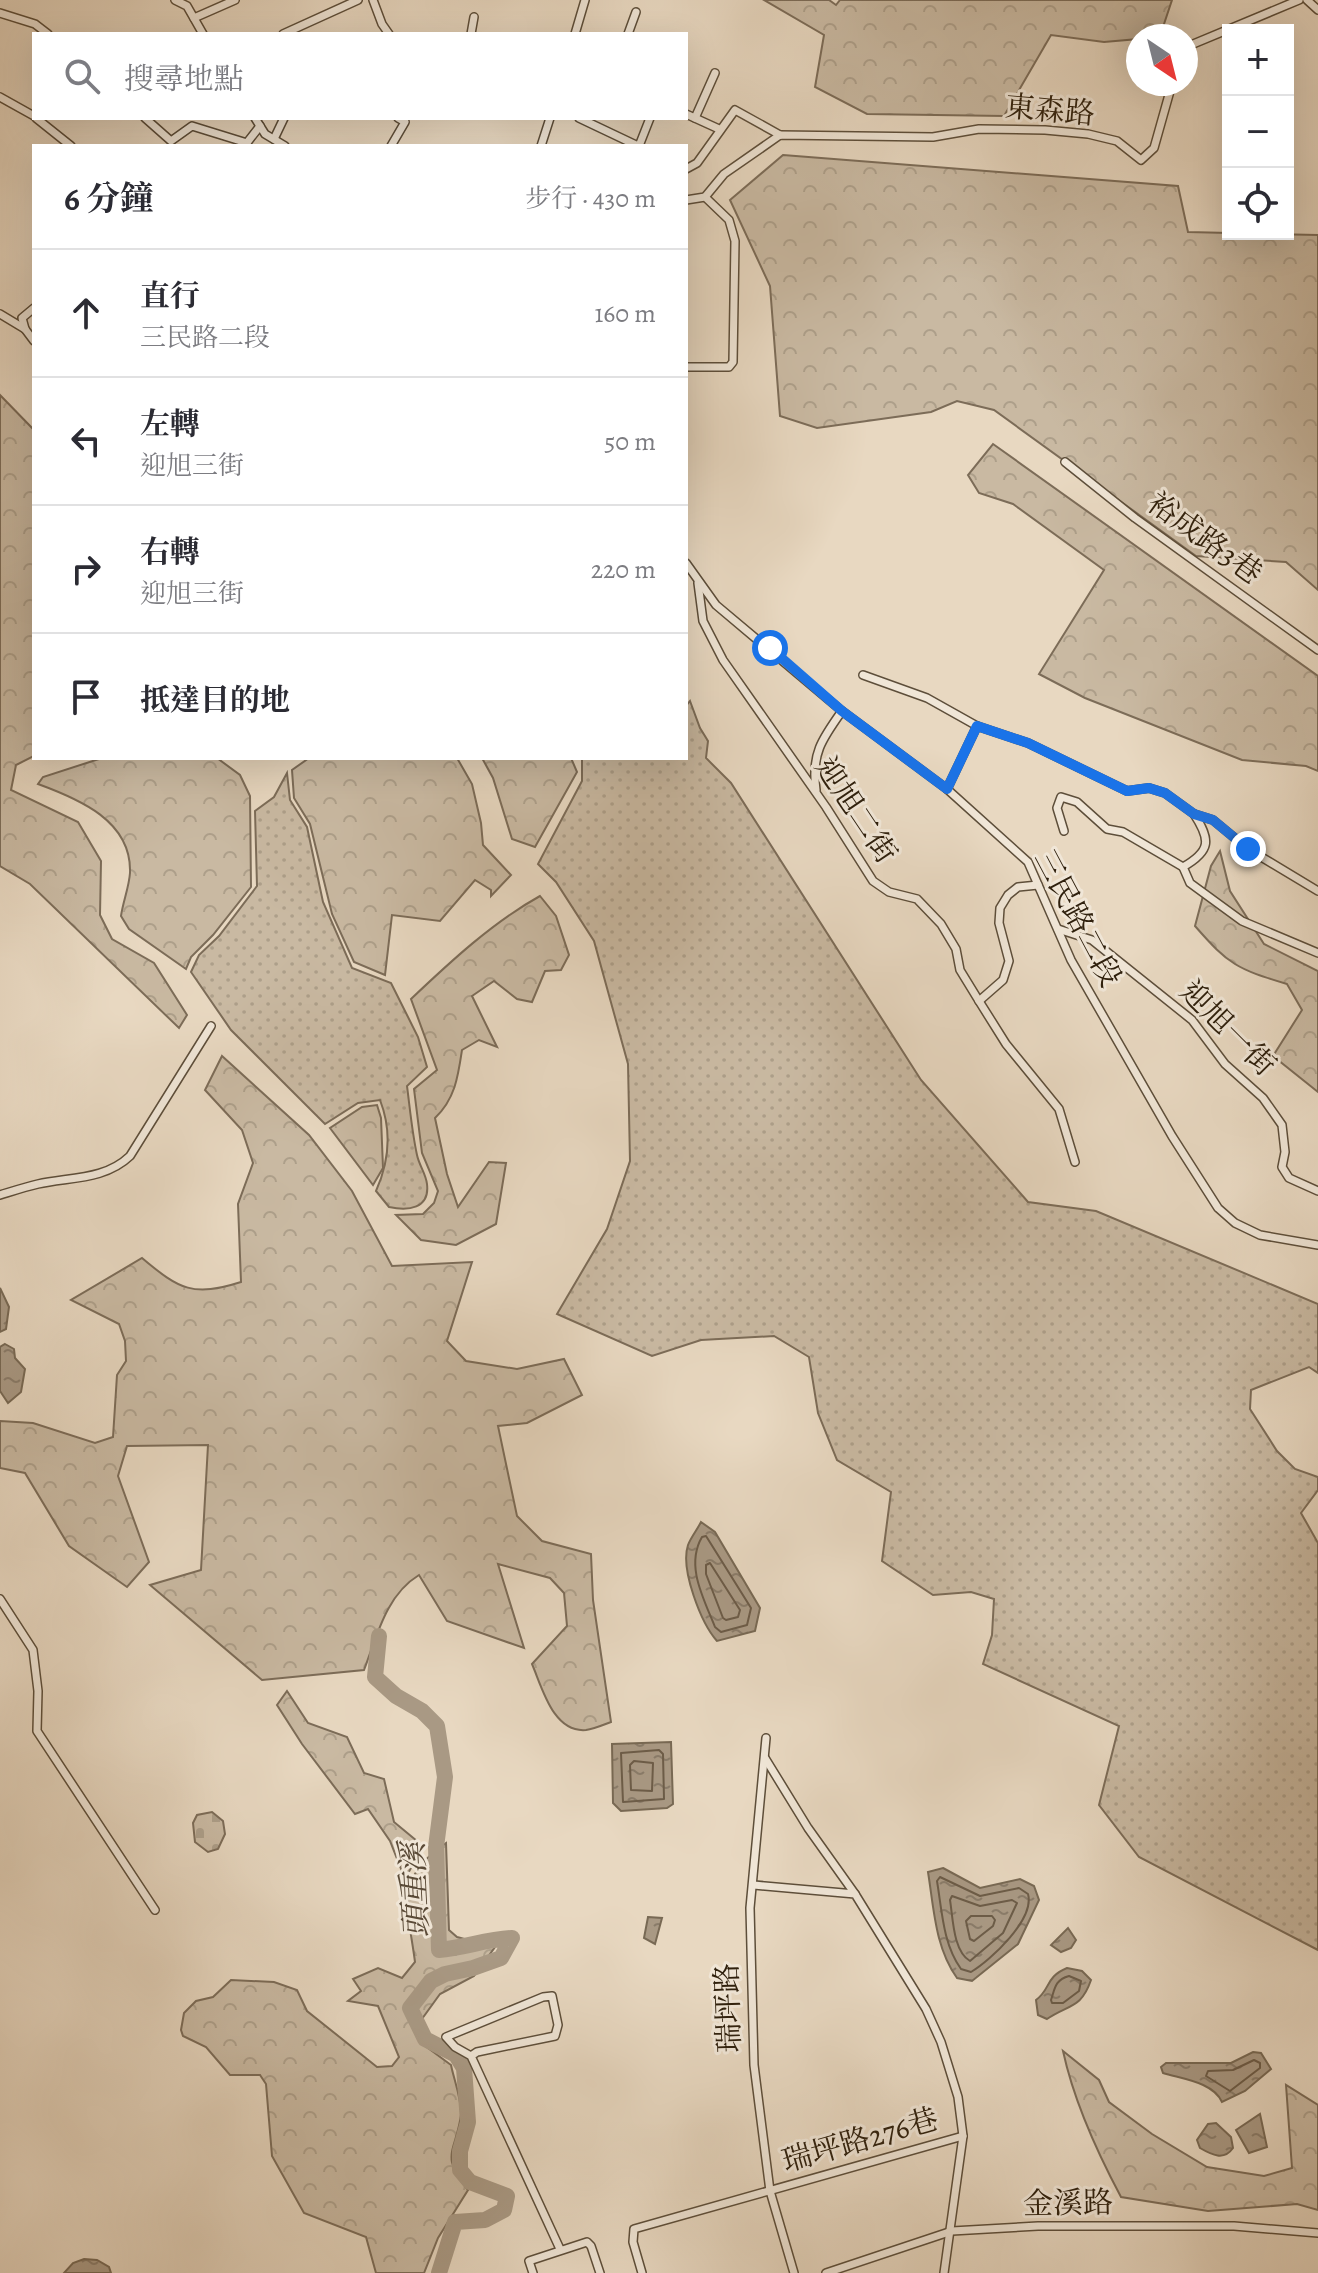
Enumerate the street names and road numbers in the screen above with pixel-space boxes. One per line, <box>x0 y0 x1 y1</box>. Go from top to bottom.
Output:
street label: 東森路 <box>1003 86 1097 134</box>
street label: 裕成路3巷 <box>1140 483 1270 593</box>
street label: 迎旭二街 <box>806 749 906 871</box>
street label: 三民路二段 <box>1025 842 1131 994</box>
street label: 迎旭一街 <box>1171 971 1285 1085</box>
street label: 瑞坪路 <box>706 1962 750 2054</box>
street label: 瑞坪路276巷 <box>777 2099 943 2181</box>
street label: 金溪路 <box>1023 2182 1113 2224</box>

